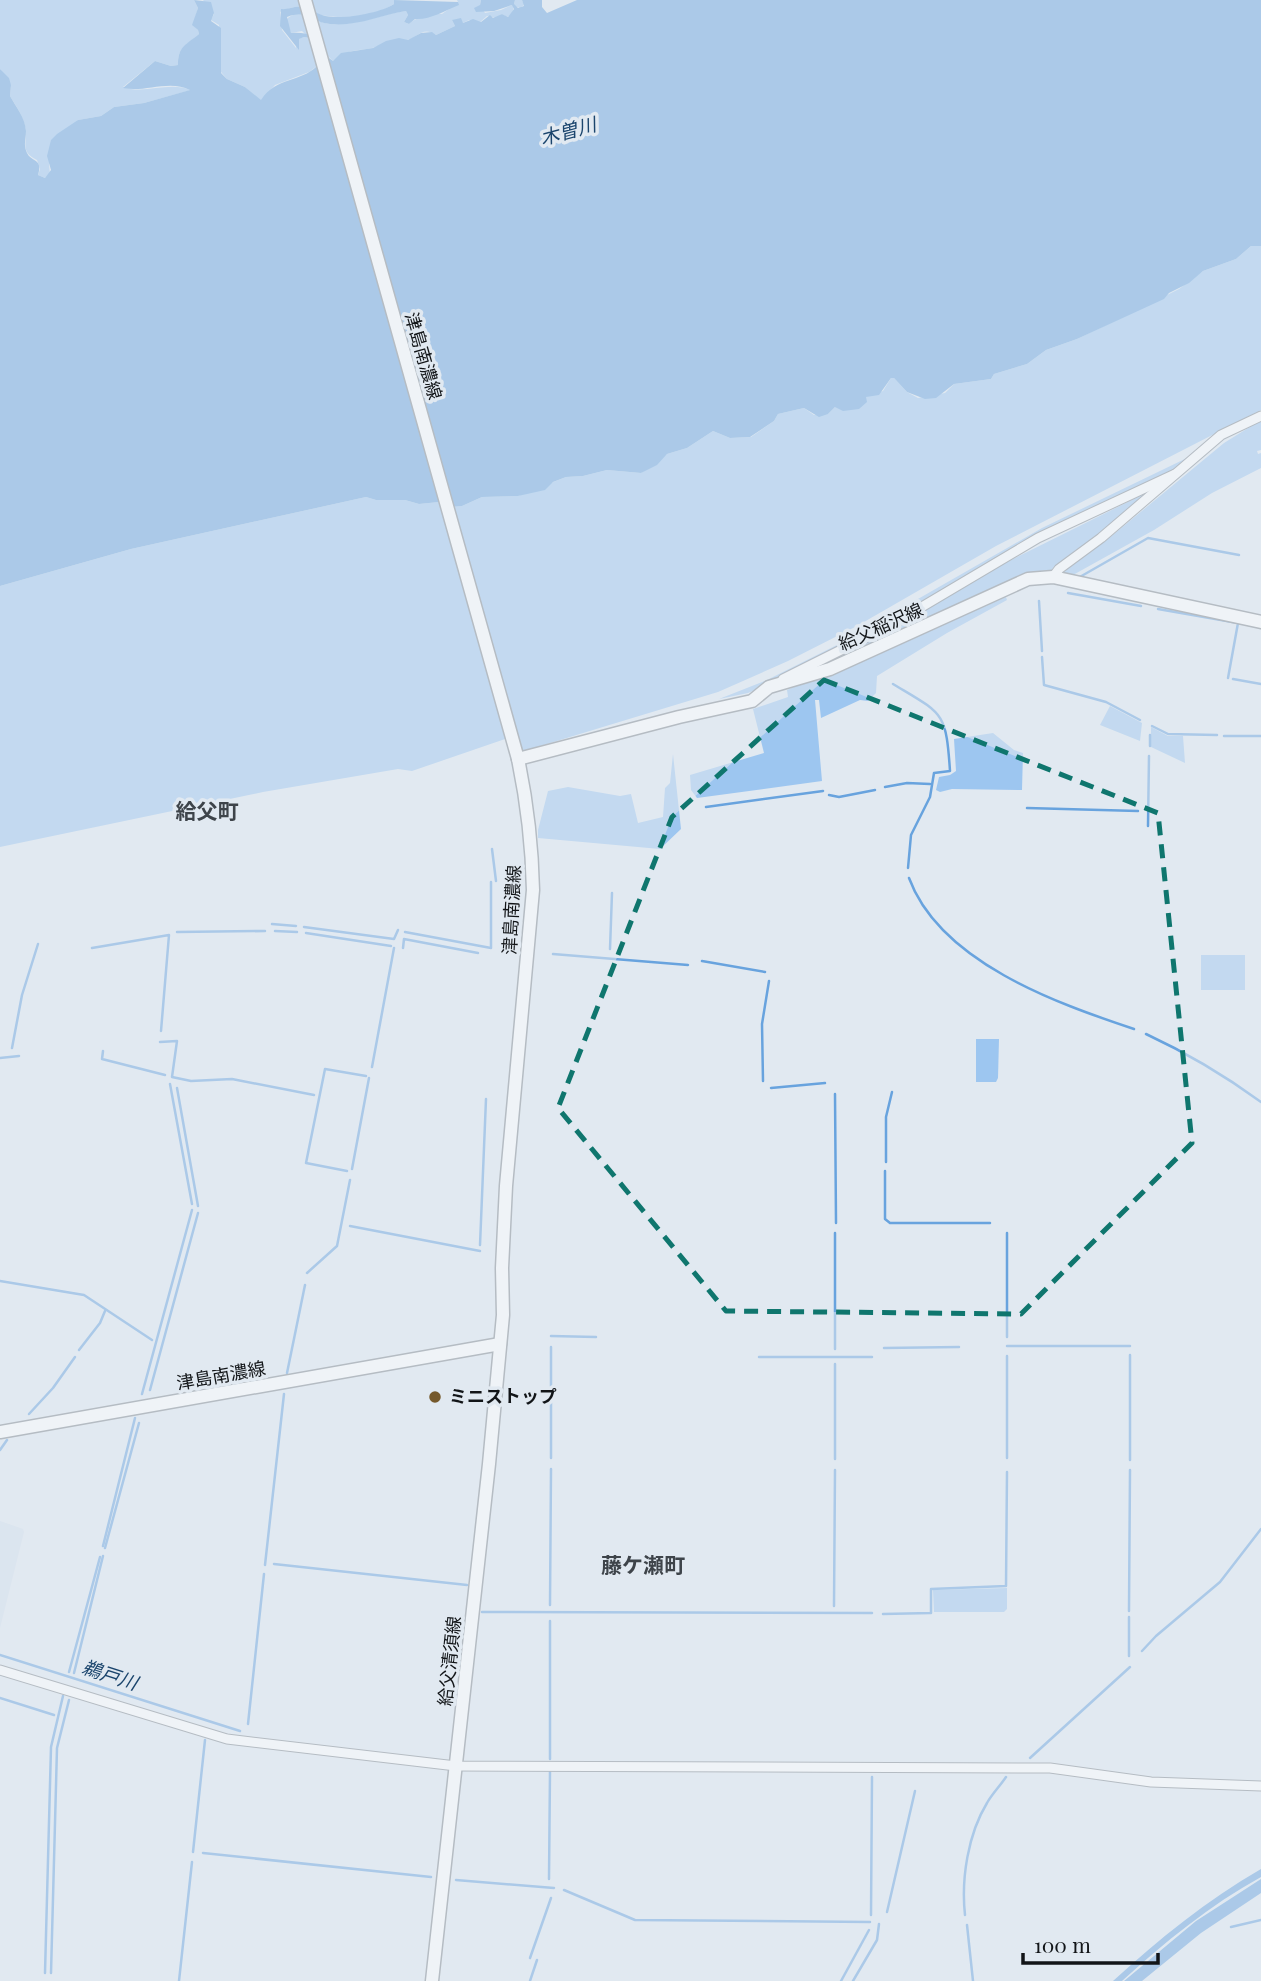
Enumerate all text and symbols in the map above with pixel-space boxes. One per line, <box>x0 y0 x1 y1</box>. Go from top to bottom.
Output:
water label: 木曽川 <box>537 110 601 150</box>
street label: 津島南濃線 <box>400 309 448 402</box>
street label: 給父稲沢線 <box>835 597 927 655</box>
district label: 給父町 <box>176 796 239 824</box>
street label: 津島南濃線 <box>497 864 525 956</box>
street label: 津島南濃線 <box>174 1355 267 1395</box>
place label: ミニストップ <box>449 1384 557 1408</box>
marker: ミニストップ <box>427 1389 443 1405</box>
district label: 藤ケ瀬町 <box>601 1550 685 1578</box>
street label: 給父清須線 <box>432 1615 466 1707</box>
water label: 鵜戸川 <box>79 1653 143 1696</box>
scale bar <box>1023 1922 1158 1966</box>
text: 100 m <box>1034 1930 1091 1958</box>

